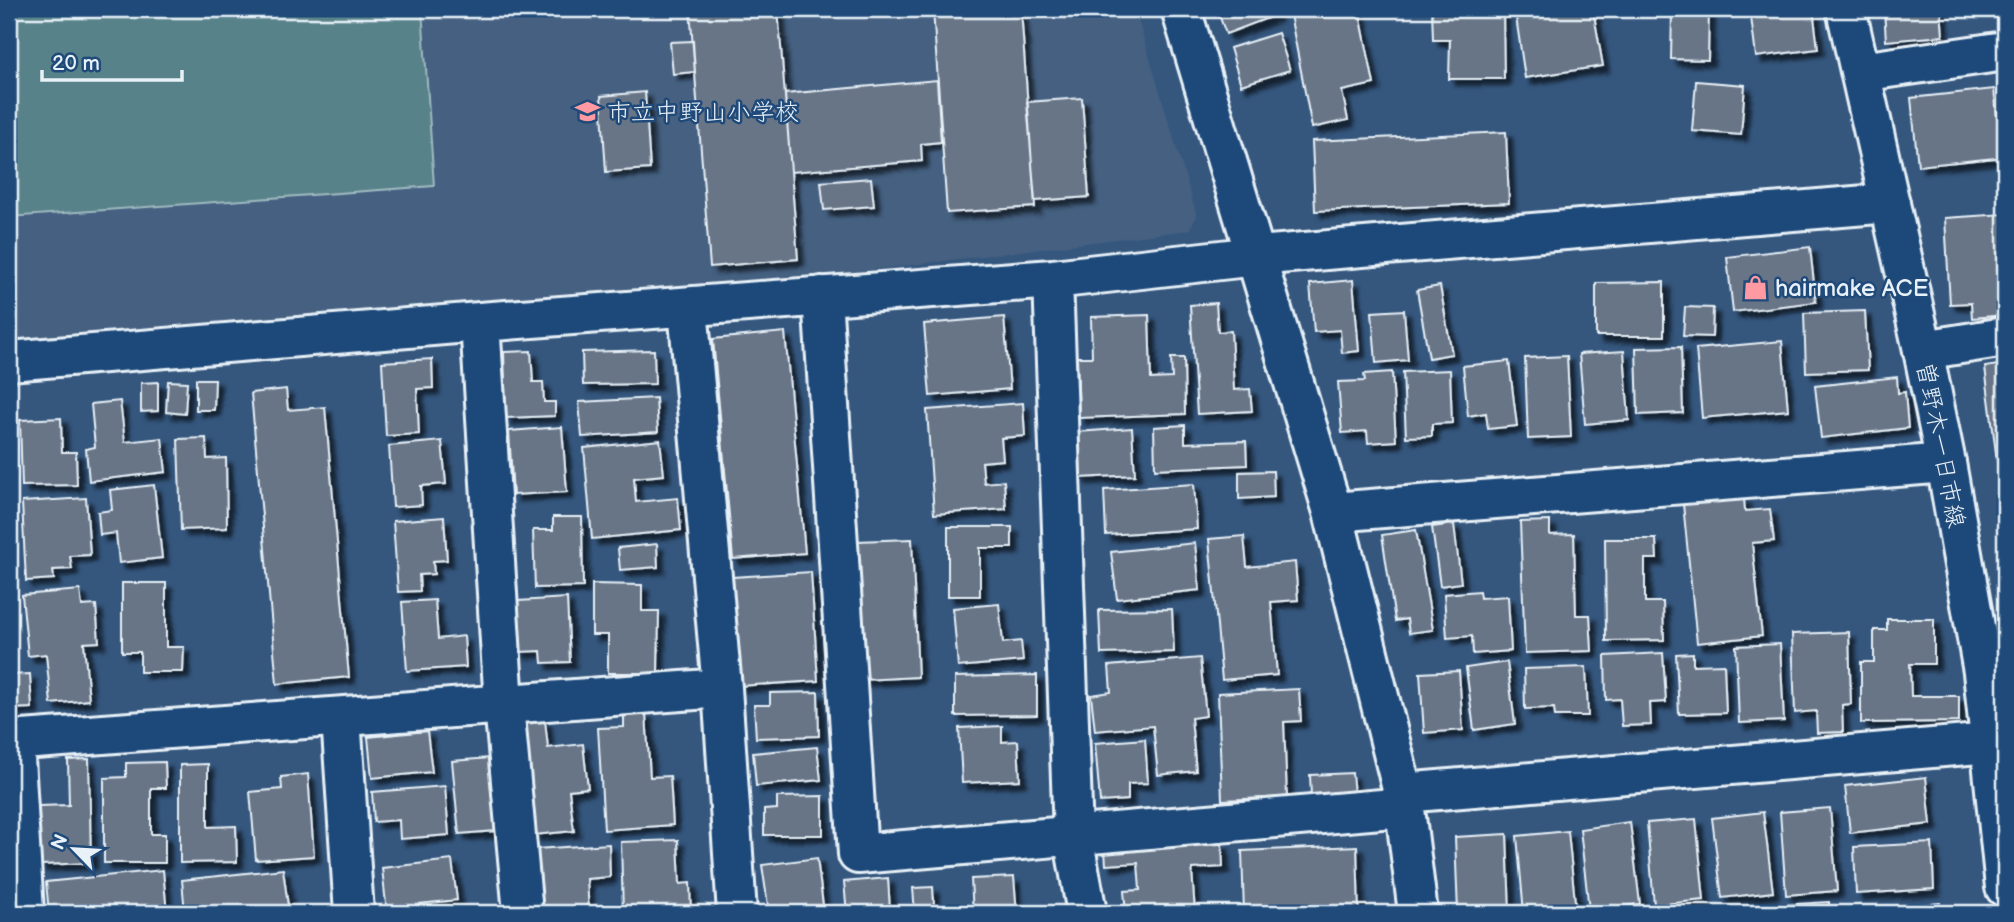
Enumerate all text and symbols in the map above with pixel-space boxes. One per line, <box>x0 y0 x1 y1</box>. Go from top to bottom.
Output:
scale bar <box>42 38 182 82</box>
text: 20 m <box>52 51 100 76</box>
school or university icon: 市立中野山小学校 <box>573 98 601 126</box>
place label: 市立中野山小学校 <box>607 98 799 127</box>
shop icon: hairmake ACE <box>1741 274 1769 302</box>
place label: hairmake ACE <box>1775 274 1929 303</box>
street label: 曽野木一日市線 <box>1910 360 1971 530</box>
north arrow <box>38 814 108 884</box>
text: N <box>47 831 73 854</box>

